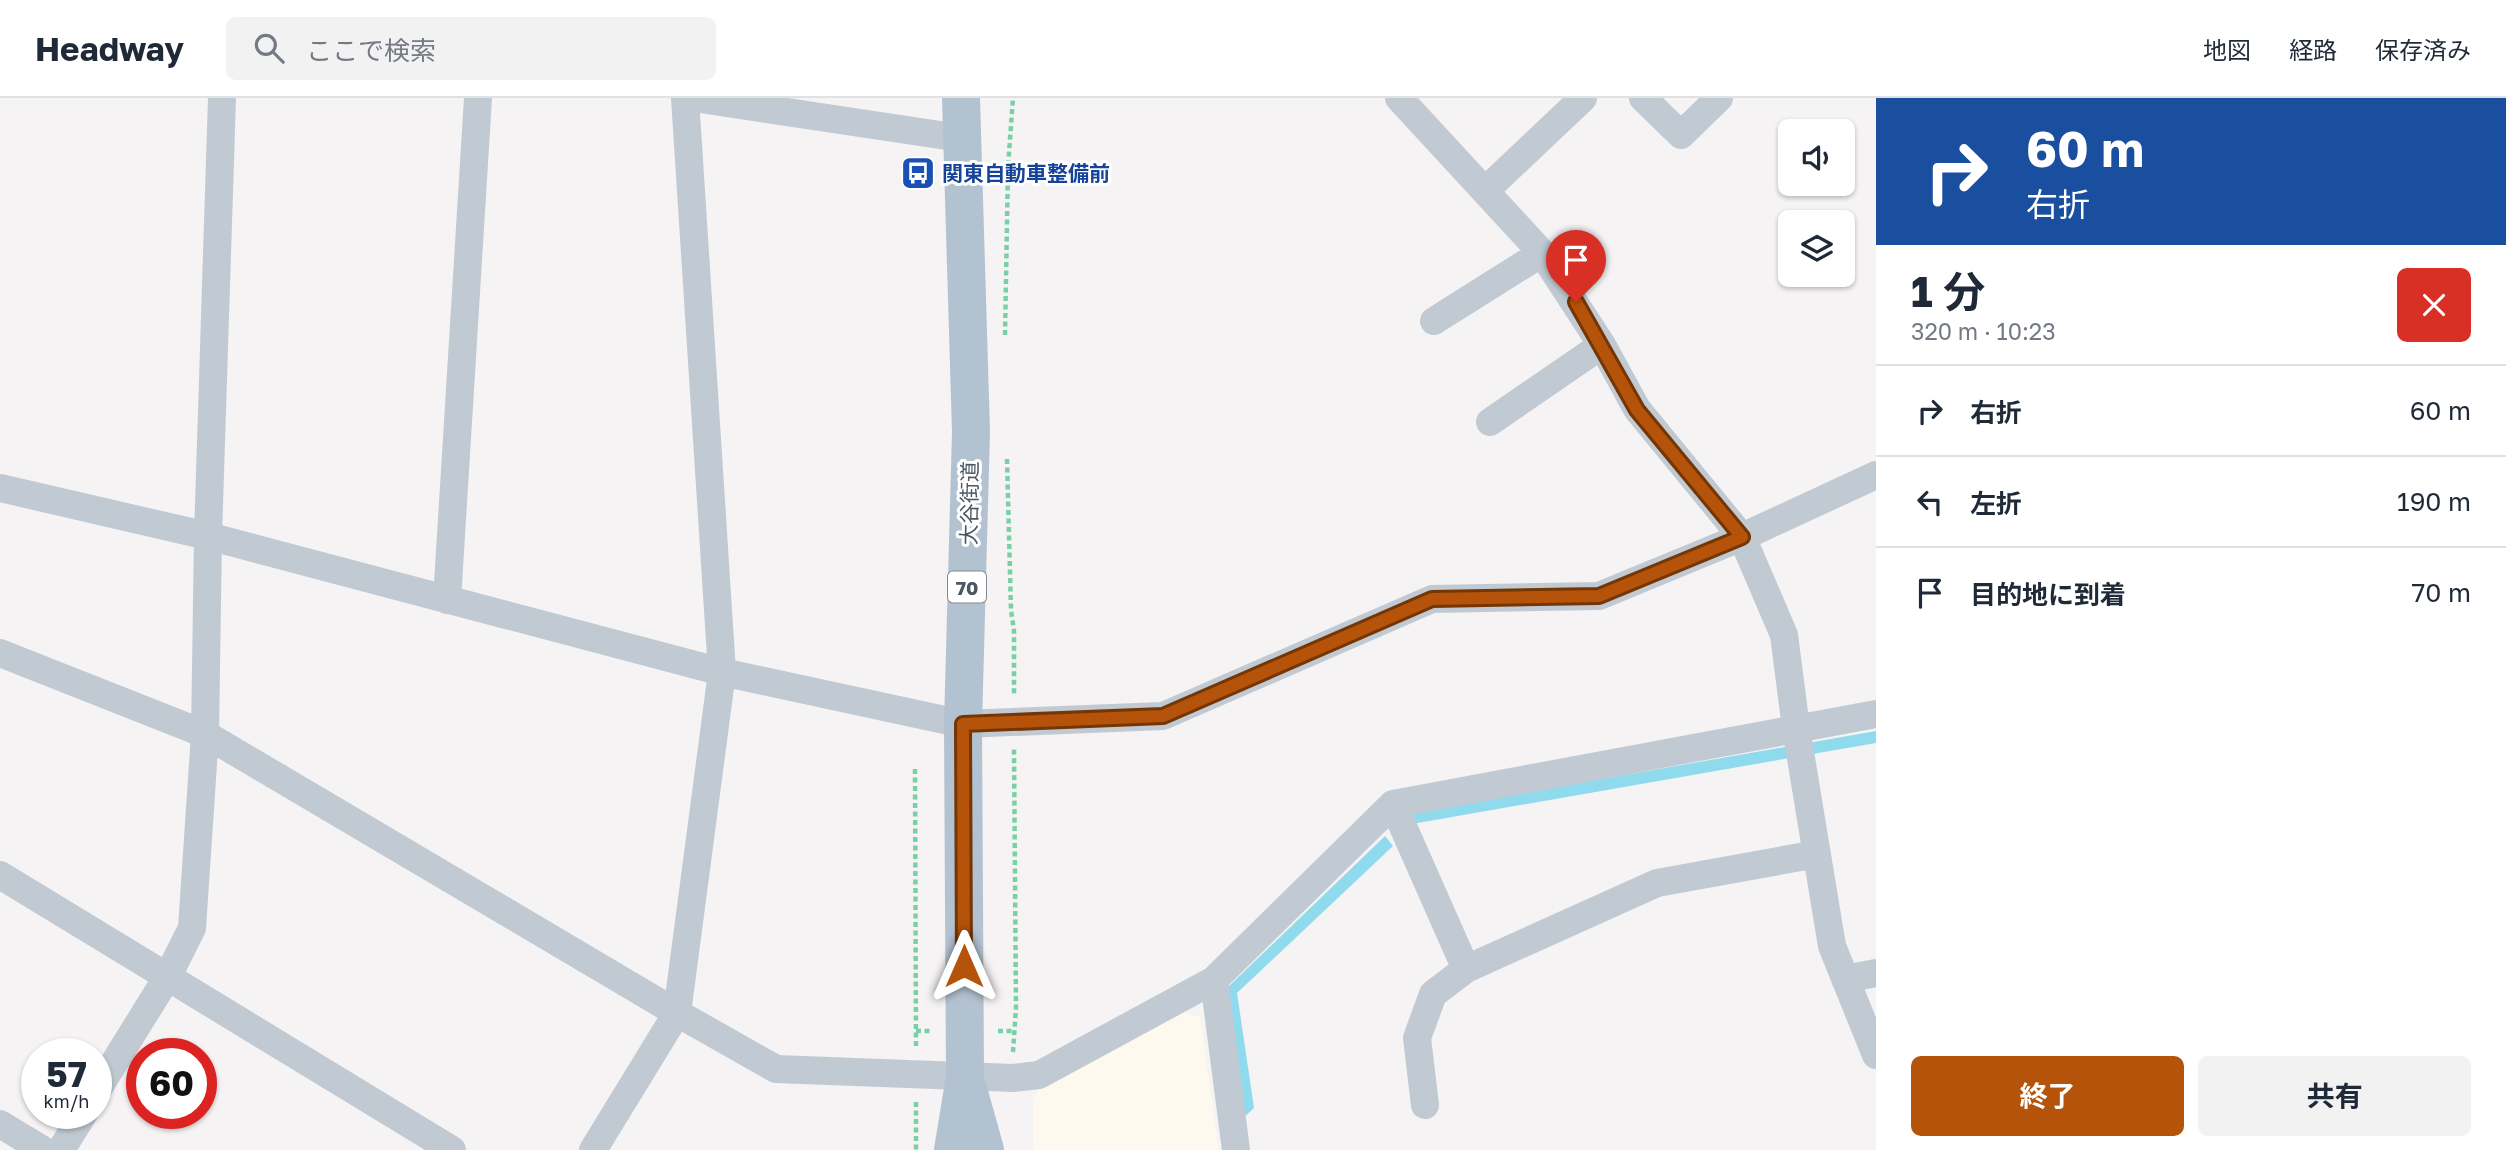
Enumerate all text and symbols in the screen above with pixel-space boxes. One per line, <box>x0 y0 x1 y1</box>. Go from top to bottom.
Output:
search box <box>226 17 716 80</box>
text: Headway <box>35 29 184 68</box>
icon: search <box>250 29 288 67</box>
text: ここで検索 <box>306 35 436 66</box>
text: 地図 <box>2203 35 2251 64</box>
text: 経路 <box>2289 35 2337 64</box>
text: 保存済み <box>2375 35 2471 64</box>
map controls <box>1778 119 1855 287</box>
button: sound <box>1778 119 1855 196</box>
text: 60 m <box>2026 119 2144 178</box>
icon: right <box>1911 126 2002 217</box>
bus stop icon: 関東自動車整備前 <box>899 154 937 192</box>
place label: 関東自動車整備前 <box>942 160 1110 186</box>
text: 右折 <box>2026 185 2090 223</box>
button: layers <box>1778 210 1855 287</box>
pin <box>1546 230 1606 302</box>
icon: arrive <box>1557 241 1595 279</box>
text: 1 分 <box>1911 266 1985 316</box>
button: close <box>2397 268 2471 342</box>
text: 320 m · 10:23 <box>1911 317 2056 345</box>
icon: right <box>1911 392 1949 430</box>
text: 60 m <box>2410 395 2471 426</box>
text: 右折 <box>1970 397 2022 428</box>
street label: 大谷街道 <box>955 461 983 545</box>
icon: left <box>1911 483 1949 521</box>
text: 190 m <box>2397 486 2471 517</box>
text: 左折 <box>1970 488 2022 519</box>
road number: 70 <box>948 572 986 602</box>
icon: arrive <box>1911 574 1949 612</box>
text: 70 m <box>2412 577 2471 608</box>
text: 目的地に到着 <box>1970 579 2126 610</box>
position arrow <box>927 929 1001 1003</box>
speed limit sign: 60 <box>126 1038 217 1129</box>
text: 57 <box>46 1053 87 1095</box>
button: 終了 <box>1911 1056 2184 1136</box>
button: 共有 <box>2198 1056 2471 1136</box>
text: km/h <box>44 1090 89 1112</box>

